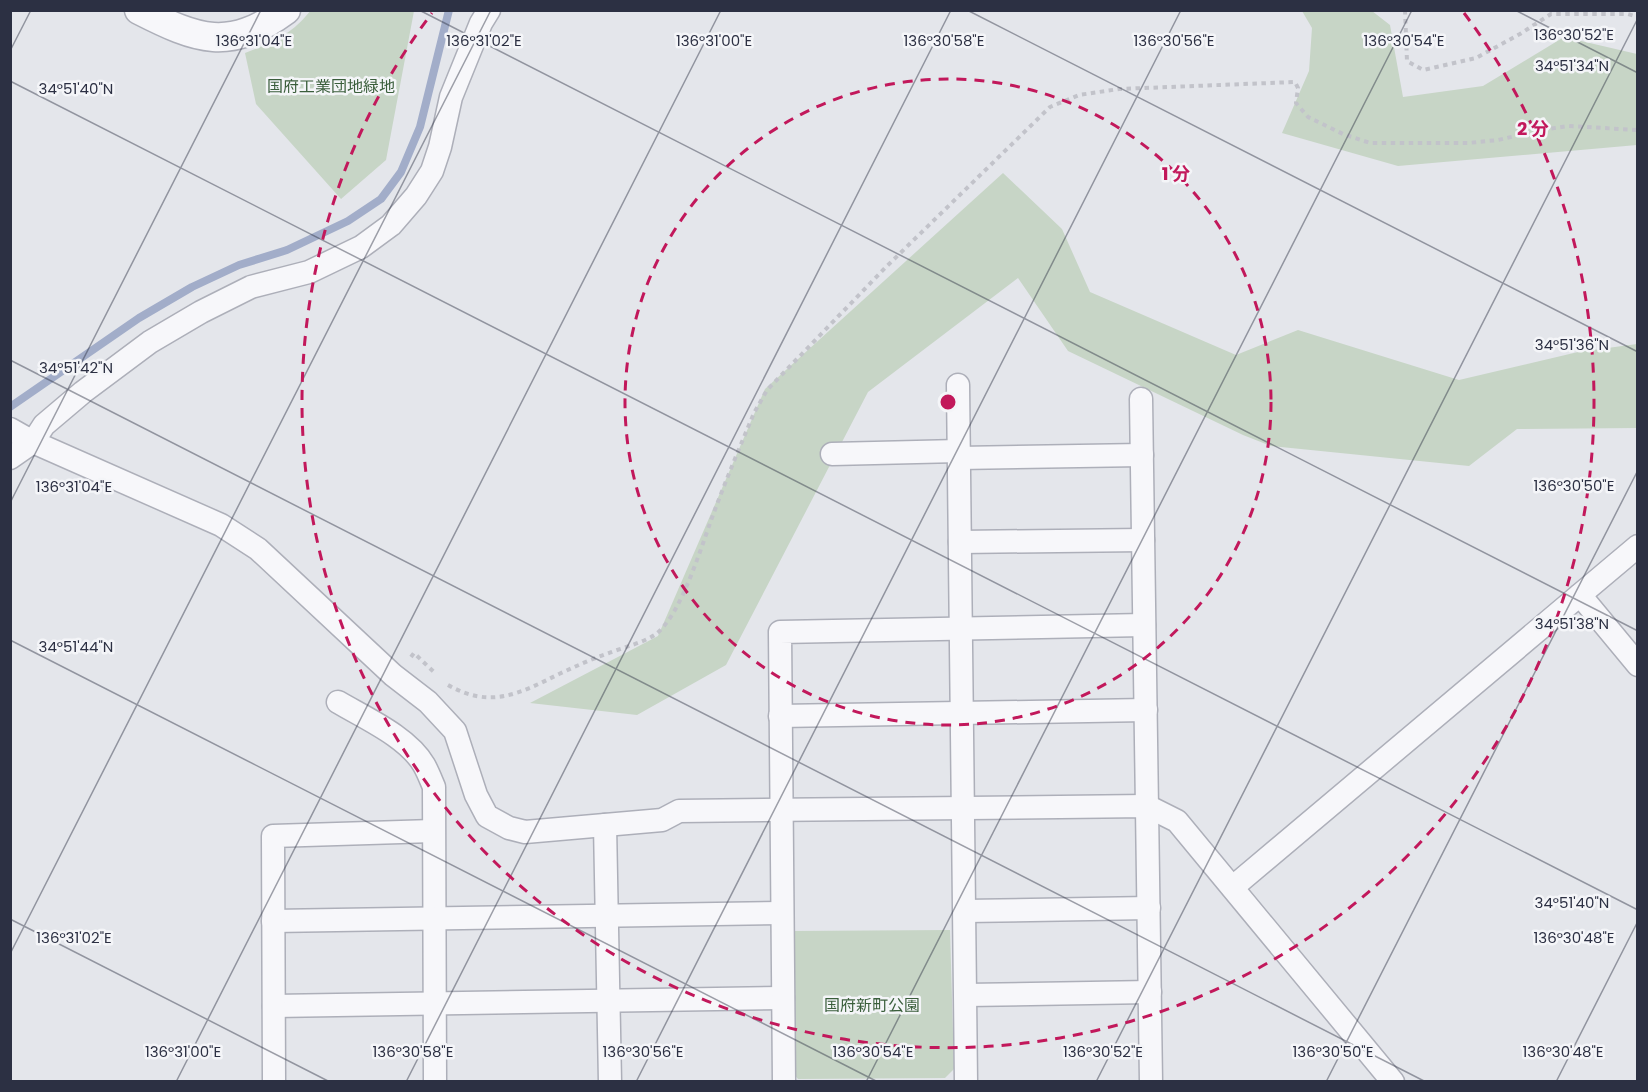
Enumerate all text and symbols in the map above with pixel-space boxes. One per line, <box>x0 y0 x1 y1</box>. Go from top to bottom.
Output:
text: 136°30'52"E <box>1534 24 1614 45</box>
text: 136°31'04"E <box>216 30 292 51</box>
text: 136°31'02"E <box>446 30 522 51</box>
text: 136°31'00"E <box>676 30 752 51</box>
text: 136°30'58"E <box>904 30 984 51</box>
text: 136°30'56"E <box>1134 30 1214 51</box>
text: 136°30'54"E <box>1364 30 1444 51</box>
text: 34°51'34"N <box>1535 55 1609 76</box>
park label: 国府工業団地緑地 <box>267 75 395 98</box>
text: 34°51'40"N <box>39 78 113 99</box>
text: 2 分 <box>1517 116 1549 141</box>
text: 1 分 <box>1162 161 1190 186</box>
text: 34°51'36"N <box>1535 334 1609 355</box>
text: 34°51'42"N <box>39 357 113 378</box>
centre of rings <box>938 392 958 412</box>
text: 136°30'50"E <box>1534 475 1614 496</box>
text: 136°31'04"E <box>36 476 112 497</box>
text: 34°51'38"N <box>1535 613 1609 634</box>
text: 34°51'44"N <box>39 636 113 657</box>
text: 34°51'40"N <box>1535 892 1609 913</box>
text: 136°31'02"E <box>36 927 112 948</box>
text: 136°30'48"E <box>1534 927 1614 948</box>
park label: 国府新町公園 <box>824 994 920 1017</box>
text: 136°31'00"E <box>145 1041 221 1062</box>
text: 136°30'58"E <box>373 1041 453 1062</box>
text: 136°30'56"E <box>603 1041 683 1062</box>
text: 136°30'54"E <box>833 1041 913 1062</box>
text: 136°30'52"E <box>1063 1041 1143 1062</box>
text: 136°30'50"E <box>1293 1041 1373 1062</box>
text: 136°30'48"E <box>1523 1041 1603 1062</box>

